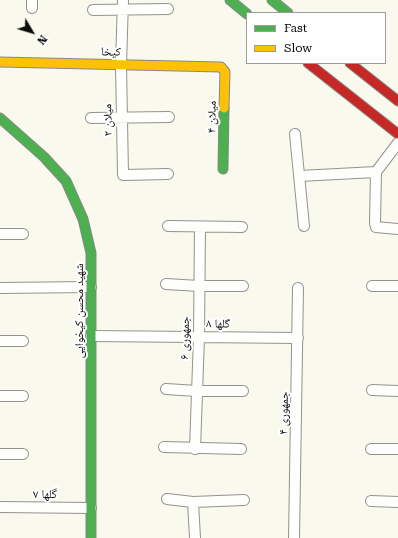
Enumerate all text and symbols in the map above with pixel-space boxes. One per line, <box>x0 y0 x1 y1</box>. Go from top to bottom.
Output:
north arrow <box>12 12 52 52</box>
legend <box>246 12 386 64</box>
text: Fast <box>284 21 307 35</box>
text: N <box>34 32 50 47</box>
text: Slow <box>284 41 312 55</box>
street label: کیخا <box>101 45 121 59</box>
street label: میلان ۴ <box>205 101 219 133</box>
street label: میلان ۲ <box>101 104 115 136</box>
street label: شهید محسن کیخوایی <box>72 263 86 359</box>
street label: جمهوری ۶ <box>177 316 193 360</box>
street label: گلها ۸ <box>206 317 230 331</box>
street label: جمهوری ۴ <box>276 391 292 435</box>
street label: گلها ۷ <box>33 487 57 501</box>

